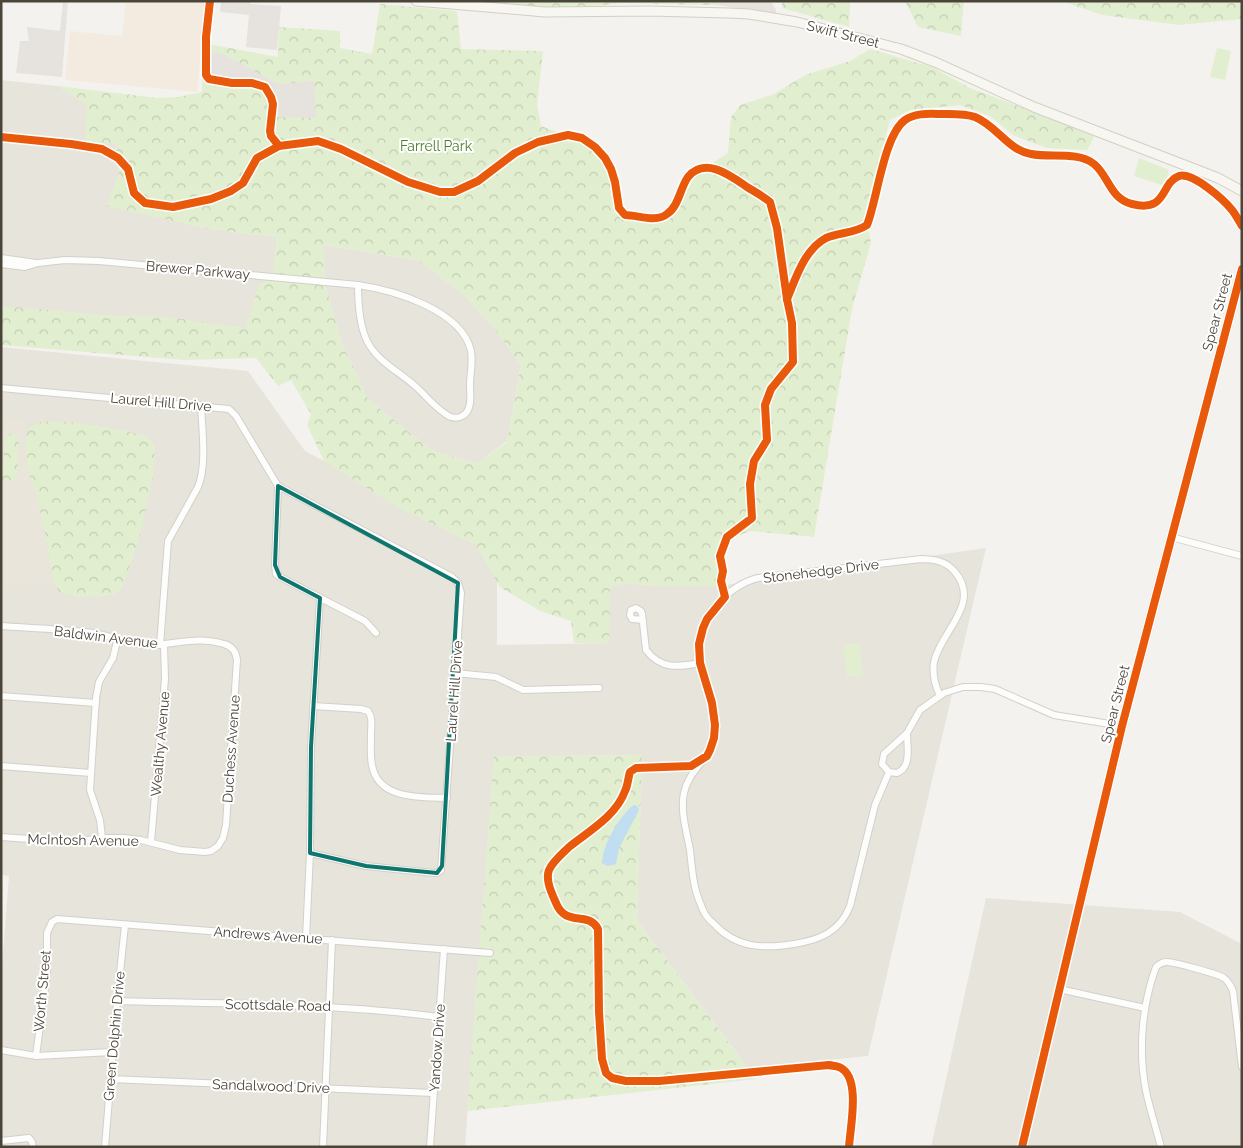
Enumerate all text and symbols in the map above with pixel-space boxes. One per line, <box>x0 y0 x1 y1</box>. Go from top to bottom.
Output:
street label: Swift Street <box>805 17 881 51</box>
park label: Farrell Park <box>400 138 473 154</box>
street label: Brewer Parkway <box>145 257 251 283</box>
street label: Spear Street <box>1199 271 1235 353</box>
street label: Laurel Hill Drive <box>110 390 212 414</box>
street label: Stonehedge Drive <box>762 556 880 586</box>
street label: Baldwin Avenue <box>53 623 159 651</box>
street label: Laurel Hill Drive <box>442 640 466 742</box>
street label: Spear Street <box>1098 663 1133 745</box>
street label: Wealthy Avenue <box>147 691 173 797</box>
street label: Duchess Avenue <box>219 694 243 804</box>
street label: McIntosh Avenue <box>27 831 139 849</box>
street label: Andrews Avenue <box>213 923 323 947</box>
street label: Worth Street <box>30 949 54 1033</box>
street label: Green Dolphin Drive <box>100 971 128 1101</box>
street label: Scottsdale Road <box>225 996 331 1014</box>
street label: Yandow Drive <box>426 1003 448 1093</box>
street label: Sandalwood Drive <box>212 1076 330 1096</box>

